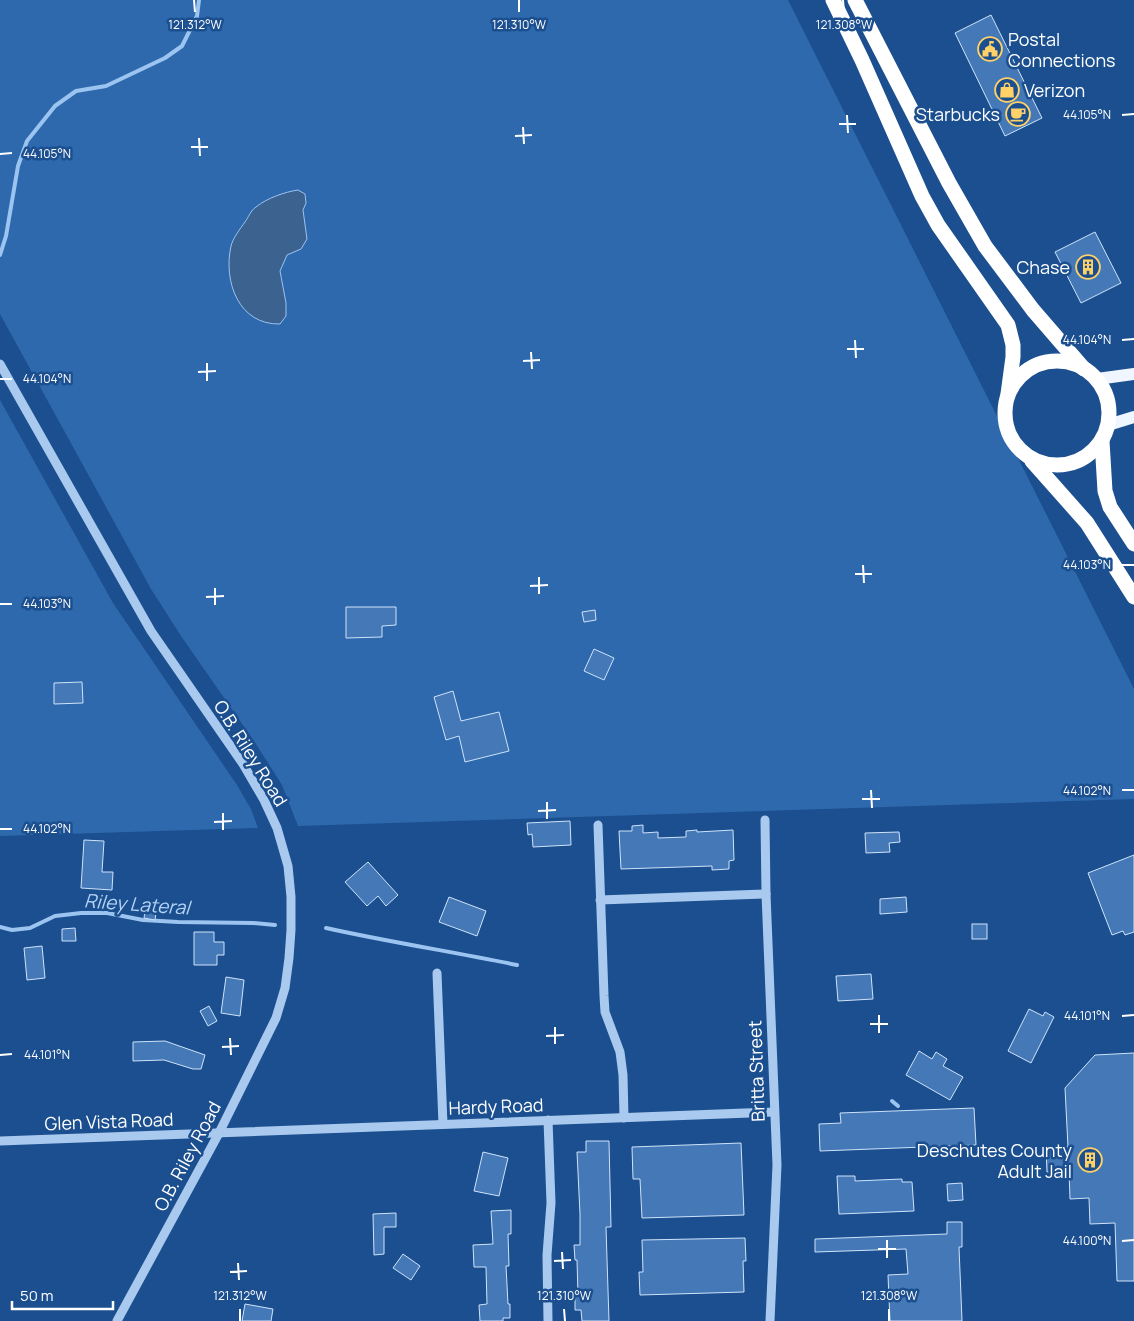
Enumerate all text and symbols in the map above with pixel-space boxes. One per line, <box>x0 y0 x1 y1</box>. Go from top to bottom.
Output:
text: 121.312°W <box>168 16 223 33</box>
text: 121.310°W <box>492 16 547 33</box>
text: 121.308°W <box>816 16 873 33</box>
place label: Postal Connections <box>1008 27 1116 72</box>
public building icon: Postal Connections <box>977 36 1003 62</box>
shop icon: Verizon <box>994 77 1020 103</box>
place label: Verizon <box>1024 78 1085 102</box>
cafe icon: Starbucks <box>1005 101 1031 127</box>
place label: Starbucks <box>916 102 1000 126</box>
text: 44.105°N <box>1063 106 1111 123</box>
text: 44.105°N <box>23 145 71 162</box>
building icon: Chase <box>1075 254 1101 280</box>
place label: Chase <box>1016 255 1070 279</box>
text: 44.104°N <box>1063 331 1111 348</box>
text: 44.104°N <box>23 370 71 387</box>
text: 44.103°N <box>1063 556 1111 573</box>
text: 44.103°N <box>23 595 71 612</box>
street label: O.B. Riley Road <box>209 695 293 811</box>
text: 44.102°N <box>1063 782 1111 799</box>
text: 44.102°N <box>23 820 71 837</box>
water label: Riley Lateral <box>83 887 193 921</box>
text: 44.101°N <box>1064 1007 1110 1024</box>
street label: Britta Street <box>742 1020 770 1122</box>
text: 44.101°N <box>24 1046 70 1063</box>
street label: Hardy Road <box>448 1092 544 1120</box>
street label: O.B. Riley Road <box>148 1097 226 1215</box>
street label: Glen Vista Road <box>44 1107 174 1135</box>
place label: Deschutes County Adult Jail <box>917 1138 1073 1183</box>
building icon: Deschutes County Adult Jail <box>1077 1147 1103 1173</box>
text: 44.100°N <box>1063 1232 1111 1249</box>
scale bar <box>12 1278 114 1310</box>
text: 50 m <box>20 1285 54 1306</box>
text: 121.312°W <box>213 1287 268 1304</box>
text: 121.310°W <box>537 1287 592 1304</box>
text: 121.308°W <box>861 1287 918 1304</box>

